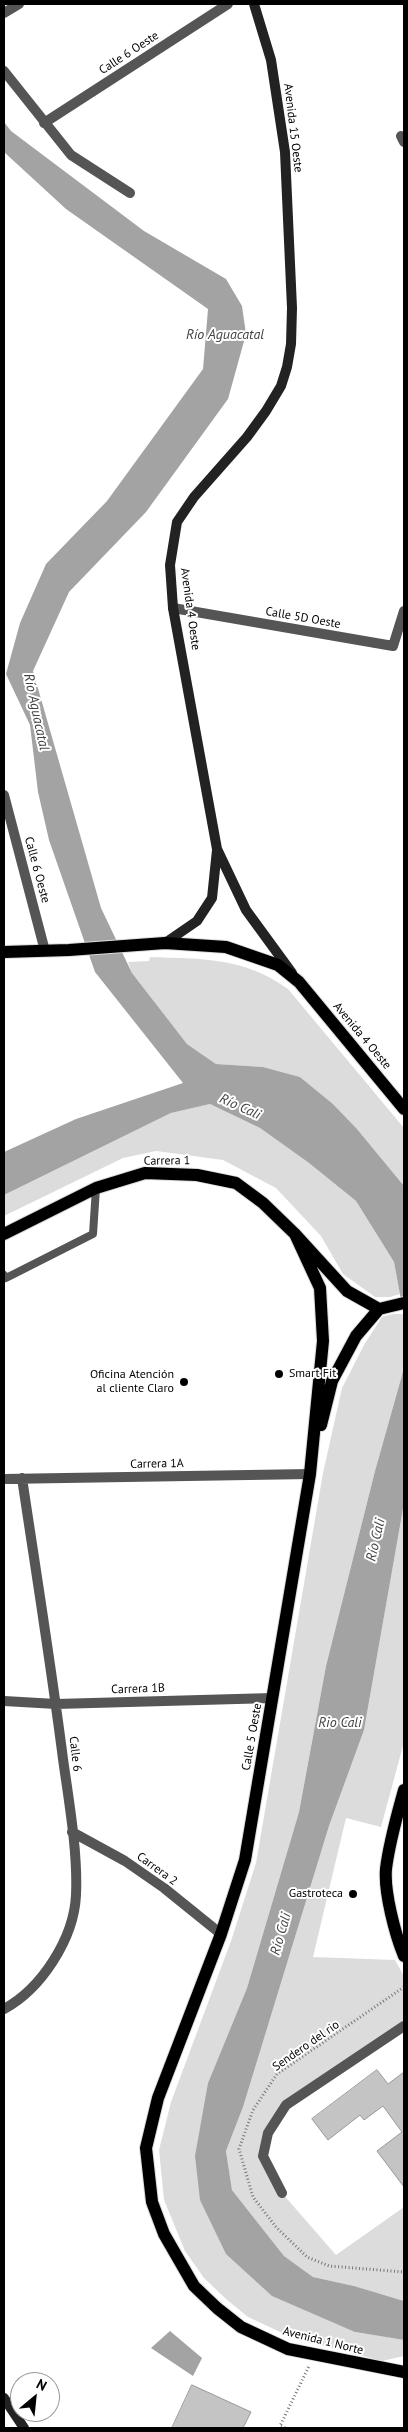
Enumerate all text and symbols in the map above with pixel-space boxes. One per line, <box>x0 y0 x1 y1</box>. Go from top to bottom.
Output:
street label: Calle 6 Oeste <box>97 28 161 78</box>
street label: Avenida 15 Oeste <box>280 83 306 173</box>
water label: Río Aguacatal <box>186 327 264 343</box>
street label: Avenida 4 Oeste <box>177 567 203 651</box>
street label: Calle 5D Oeste <box>264 604 342 632</box>
water label: Río Aguacatal <box>20 672 52 752</box>
street label: Calle 6 Oeste <box>21 835 53 905</box>
street label: Avenida 4 Oeste <box>330 1000 394 1072</box>
water label: Río Cali <box>217 1091 263 1123</box>
street label: Carrera 1 <box>144 1153 190 1169</box>
place label: Smart Fit <box>289 1367 336 1381</box>
place label: Oficina Atención al cliente Claro <box>90 1368 174 1396</box>
marker: Smart Fit <box>273 1368 285 1380</box>
marker: Oficina Atención al cliente Claro <box>178 1376 190 1388</box>
street label: Carrera 1A <box>130 1456 184 1472</box>
water label: Río Cali <box>363 1517 389 1563</box>
street label: Carrera 1B <box>111 1681 165 1697</box>
street label: Calle 5 Oeste <box>239 1702 265 1772</box>
water label: Rio Cali <box>318 1715 362 1731</box>
street label: Calle 6 <box>66 1736 84 1772</box>
street label: Carrera 2 <box>134 1849 180 1889</box>
place label: Gastroteca <box>289 1887 343 1901</box>
marker: Gastroteca <box>347 1888 359 1900</box>
water label: Río Cali <box>267 1911 295 1957</box>
street label: Sendero del rio <box>270 2018 342 2074</box>
street label: Avenida 1 Norte <box>281 2324 365 2358</box>
north arrow <box>10 2372 60 2422</box>
text: N <box>33 2375 50 2395</box>

